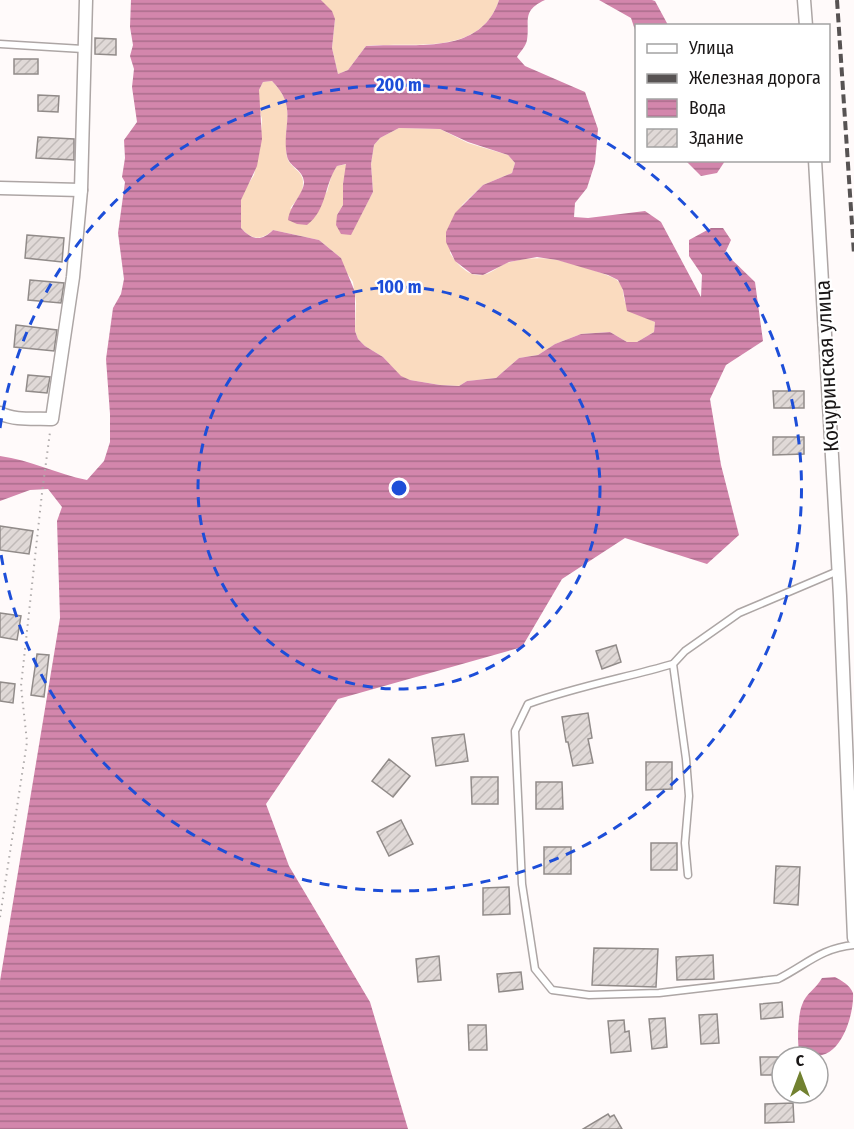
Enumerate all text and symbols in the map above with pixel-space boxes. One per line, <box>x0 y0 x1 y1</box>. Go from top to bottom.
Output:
legend <box>635 24 830 162</box>
text: Улица <box>688 37 734 59</box>
text: Железная дорога <box>689 67 821 89</box>
text: 200 m <box>375 74 422 96</box>
text: Вода <box>689 97 726 119</box>
text: Здание <box>689 127 744 149</box>
text: 100 m <box>377 276 421 298</box>
street label: Кочуринская улица <box>810 279 844 453</box>
centre of rings <box>389 478 409 498</box>
north arrow <box>770 1045 830 1105</box>
text: С <box>796 1051 805 1070</box>

